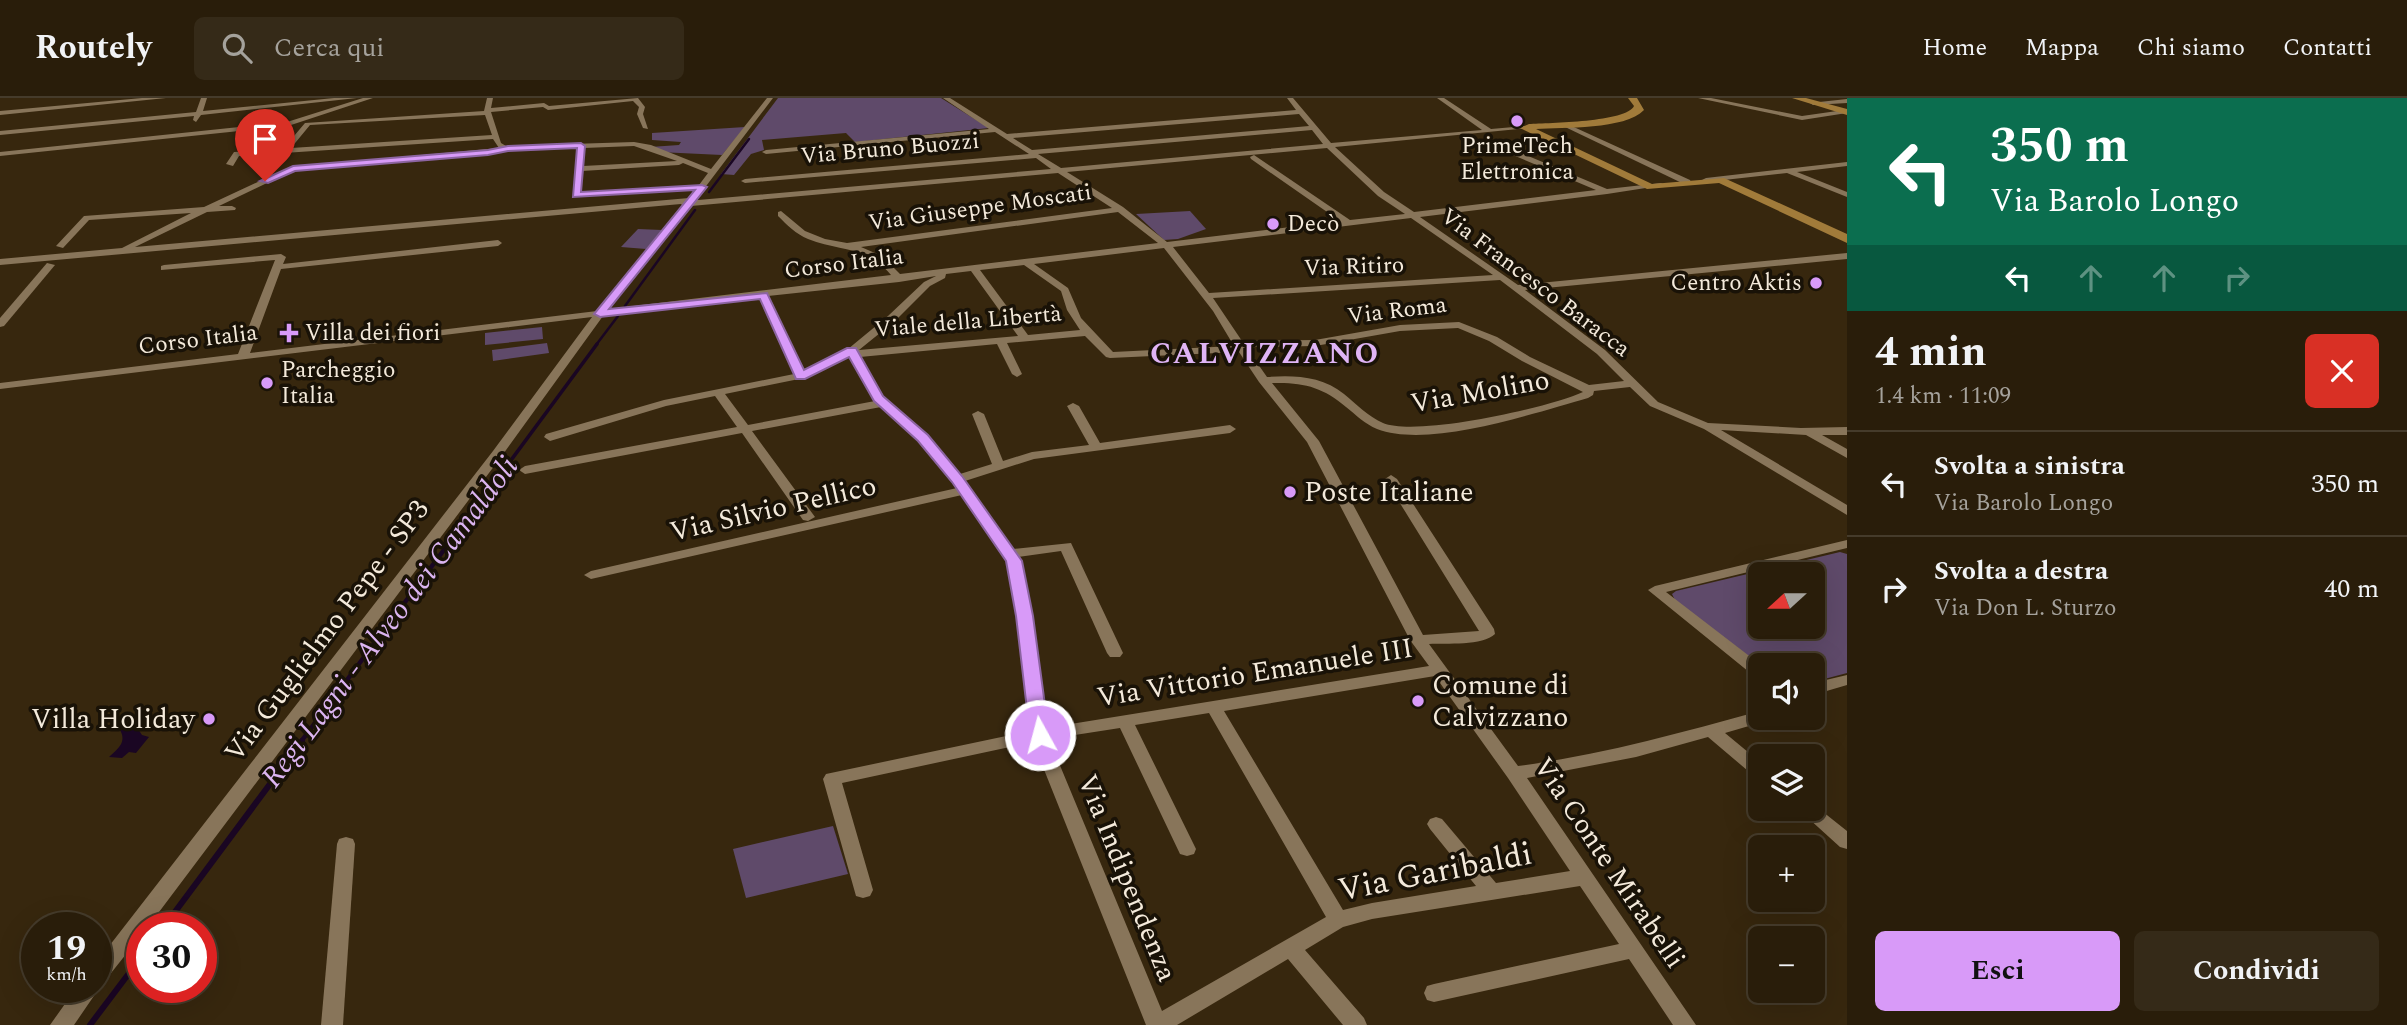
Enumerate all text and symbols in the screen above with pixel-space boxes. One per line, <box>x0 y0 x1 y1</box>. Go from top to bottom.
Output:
search box <box>194 17 684 80</box>
text: Routely <box>35 23 152 73</box>
text: Cerca qui <box>274 28 384 68</box>
icon: search <box>218 29 256 67</box>
text: Home <box>1922 30 1987 66</box>
text: Mappa <box>2025 30 2099 66</box>
text: Chi siamo <box>2137 30 2245 66</box>
text: Contatti <box>2283 30 2372 66</box>
pin <box>235 109 295 181</box>
text: 350 m <box>1990 109 2129 184</box>
marker: PrimeTech Elettronica <box>1509 113 1525 129</box>
icon: arrive <box>246 120 284 158</box>
street label: Via Bruno Buozzi <box>799 124 981 174</box>
icon: left <box>1875 126 1966 217</box>
place label: PrimeTech Elettronica <box>1460 129 1574 190</box>
street label: Via Giuseppe Moscati <box>866 175 1094 241</box>
text: Via Barolo Longo <box>1990 177 2239 226</box>
street label: Via Francesco Baracca <box>1433 200 1637 366</box>
place label: Decò <box>1287 207 1339 242</box>
marker: Decò <box>1265 216 1281 232</box>
street label: Corso Italia <box>782 239 906 289</box>
street label: Via Ritiro <box>1303 248 1405 286</box>
icon: left <box>1999 259 2037 297</box>
icon: ahead <box>2072 259 2110 297</box>
icon: ahead <box>2145 259 2183 297</box>
icon: right <box>2218 259 2256 297</box>
place label: Centro Aktis <box>1670 266 1802 301</box>
marker: Centro Aktis <box>1808 275 1824 291</box>
street label: Via Roma <box>1345 288 1449 334</box>
street label: Viale della Libertà <box>873 296 1063 348</box>
street label: Corso Italia <box>136 315 260 365</box>
place label: Villa dei fiori <box>305 316 441 351</box>
text: 4 min <box>1875 321 1987 384</box>
marker: Villa dei fiori <box>279 323 299 343</box>
district label: CALVIZZANO <box>1150 331 1380 377</box>
button: close <box>2305 334 2379 408</box>
place label: Parcheggio Italia <box>281 353 395 414</box>
street label: Via Molino <box>1407 359 1553 425</box>
marker: Parcheggio Italia <box>259 375 275 391</box>
text: 1.4 km · 11:09 <box>1875 379 2011 414</box>
water label: Regi Lagni - Alveo dei Camaldoli <box>250 446 530 798</box>
text: Svolta a sinistra <box>1934 446 2125 486</box>
street label: Via Silvio Pellico <box>665 464 881 554</box>
text: 350 m <box>2311 464 2379 504</box>
icon: left <box>1875 465 1913 503</box>
place label: Poste Italiane <box>1304 471 1474 514</box>
marker: Poste Italiane <box>1282 484 1298 500</box>
text: Via Barolo Longo <box>1934 486 2113 521</box>
street label: Via Guglielmo Pepe - SP3 <box>214 491 440 771</box>
text: Svolta a destra <box>1934 551 2108 591</box>
north arrow <box>1748 562 1825 639</box>
map controls <box>1748 562 1825 1003</box>
text: 40 m <box>2324 569 2379 609</box>
icon: right <box>1875 570 1913 608</box>
text: Via Don L. Sturzo <box>1934 591 2117 626</box>
street label: Via Vittorio Emanuele III <box>1094 627 1416 719</box>
button: sound <box>1748 653 1825 730</box>
place label: Comune di Calvizzano <box>1432 664 1569 739</box>
marker: Comune di Calvizzano <box>1410 693 1426 709</box>
place label: Villa Holiday <box>31 698 197 741</box>
position arrow <box>1003 698 1077 772</box>
marker: Villa Holiday <box>201 711 217 727</box>
button: layers <box>1748 744 1825 821</box>
street label: Via Conte Mirabelli <box>1522 748 1696 978</box>
street label: Via Indipendenza <box>1066 768 1188 988</box>
street label: Via Garibaldi <box>1333 829 1537 915</box>
button: + <box>1748 835 1825 912</box>
speed limit sign: 30 <box>126 912 217 1003</box>
text: 19 <box>47 922 86 975</box>
button: − <box>1748 926 1825 1003</box>
button: Esci <box>1875 931 2120 1011</box>
button: Condividi <box>2134 931 2379 1011</box>
text: km/h <box>46 961 87 988</box>

